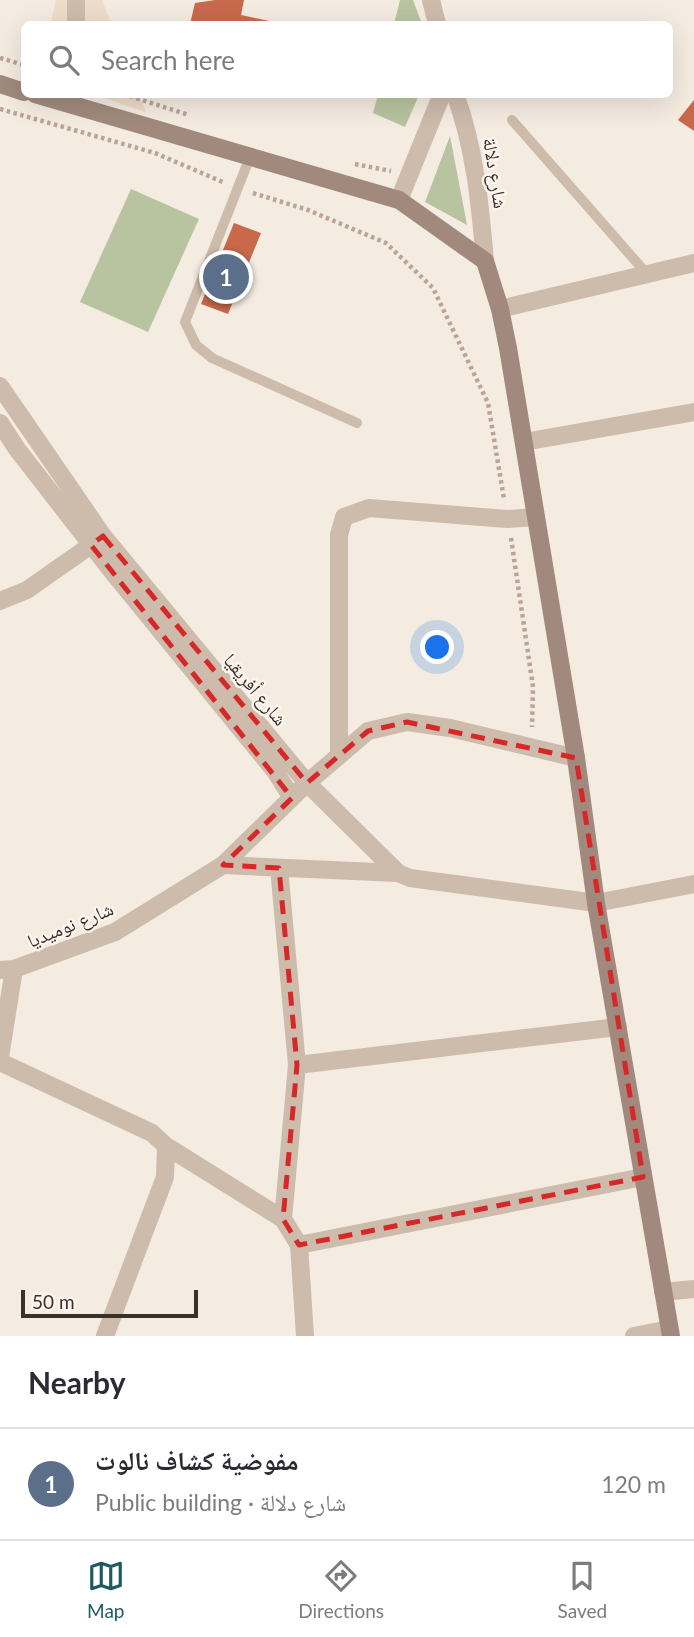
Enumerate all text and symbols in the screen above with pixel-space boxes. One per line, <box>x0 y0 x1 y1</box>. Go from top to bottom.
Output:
search box <box>21 21 673 98</box>
icon: search <box>45 41 83 79</box>
text: Search here <box>101 44 235 76</box>
street label: شارع دلالة <box>478 136 513 210</box>
pin: 1 <box>203 251 249 303</box>
your location <box>420 630 454 664</box>
street label: شارع أفريقيا <box>219 648 293 730</box>
street label: شارع نوميديا <box>24 896 117 953</box>
scale bar <box>21 1287 198 1319</box>
text: 50 m <box>32 1290 75 1313</box>
text: Nearby <box>28 1364 126 1400</box>
text: مفوضية كشاف نالوت <box>95 1444 299 1476</box>
text: 1 <box>44 1470 58 1498</box>
text: 120 m <box>601 1470 666 1498</box>
text: Public building · شارع دلالة <box>95 1488 346 1516</box>
tab: Map <box>87 1557 125 1622</box>
tab: Directions <box>298 1557 384 1622</box>
tab: Saved <box>558 1557 607 1622</box>

